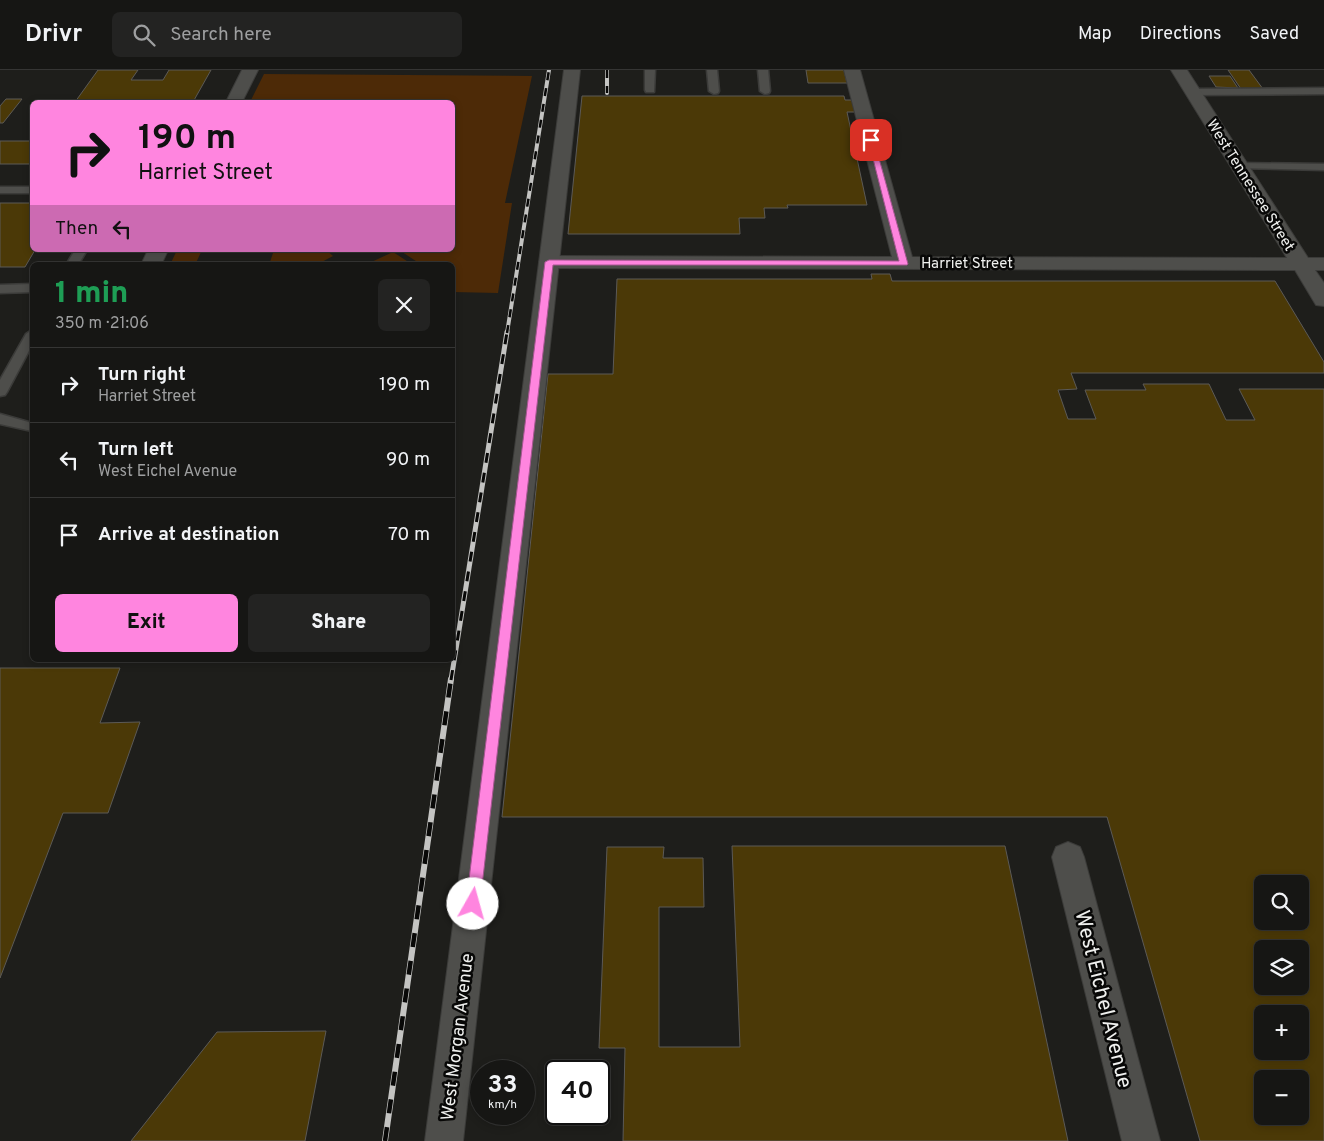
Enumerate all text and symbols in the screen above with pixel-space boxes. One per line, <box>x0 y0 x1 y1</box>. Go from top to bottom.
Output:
search box <box>112 12 462 57</box>
text: Drivr <box>25 20 82 50</box>
icon: search <box>130 21 158 49</box>
text: Search here <box>170 23 272 47</box>
text: Map <box>1078 23 1112 46</box>
text: Directions <box>1140 23 1222 46</box>
text: Saved <box>1250 23 1299 46</box>
street label: West Tennessee Street <box>1201 116 1298 255</box>
text: 190 m <box>138 117 236 161</box>
pin <box>850 119 892 161</box>
icon: right <box>55 120 120 185</box>
icon: arrive <box>857 126 885 154</box>
text: Harriet Street <box>138 160 273 187</box>
icon: left <box>108 215 136 243</box>
text: Then <box>55 217 98 241</box>
street label: Harriet Street <box>921 255 1013 274</box>
text: 1 min <box>55 276 128 313</box>
button: close <box>378 279 430 331</box>
text: 350 m · 21:06 <box>55 314 149 334</box>
text: Turn right <box>98 363 186 387</box>
icon: right <box>55 371 83 399</box>
text: 190 m <box>379 373 430 397</box>
text: Harriet Street <box>98 387 196 407</box>
text: Turn left <box>98 438 174 462</box>
icon: left <box>55 446 83 474</box>
text: 90 m <box>386 448 430 472</box>
text: West Eichel Avenue <box>98 462 237 482</box>
icon: arrive <box>55 521 83 549</box>
text: Arrive at destination <box>98 523 279 547</box>
text: 70 m <box>388 523 430 547</box>
button: Exit <box>55 594 238 652</box>
button: Share <box>248 594 430 652</box>
map controls <box>1254 875 1309 1125</box>
button: search <box>1254 875 1309 930</box>
position arrow <box>446 877 498 929</box>
street label: West Eichel Avenue <box>1067 908 1138 1091</box>
button: layers <box>1254 940 1309 995</box>
street label: West Morgan Avenue <box>437 952 480 1122</box>
button: + <box>1254 1005 1309 1060</box>
speed limit sign: 40 <box>545 1060 610 1125</box>
text: 33 <box>488 1070 517 1102</box>
button: − <box>1254 1070 1309 1125</box>
text: km/h <box>488 1097 517 1113</box>

